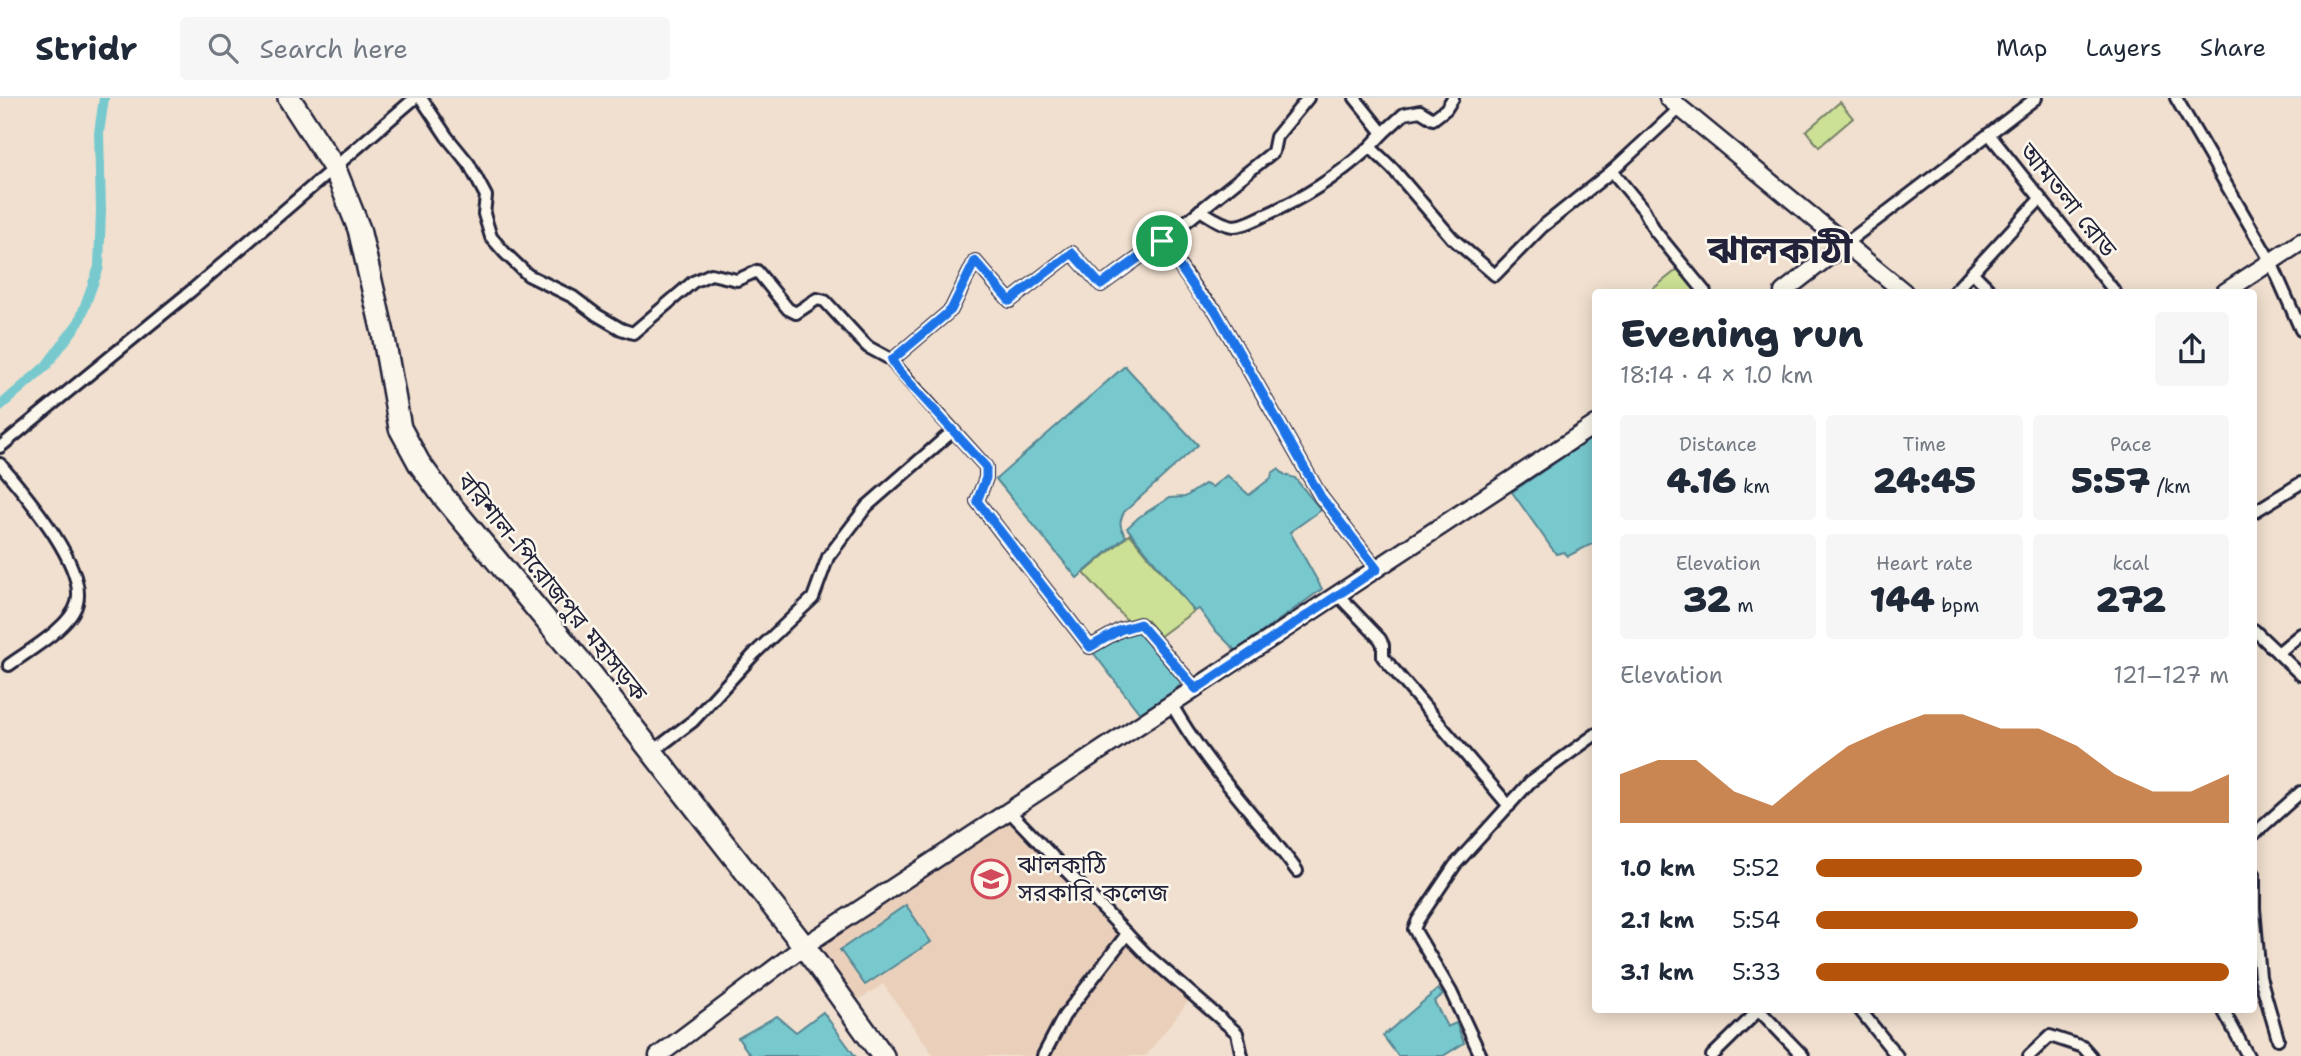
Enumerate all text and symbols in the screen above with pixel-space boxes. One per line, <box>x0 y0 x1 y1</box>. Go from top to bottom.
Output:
search box <box>180 17 670 80</box>
text: Stridr <box>35 26 138 71</box>
icon: search <box>204 29 242 67</box>
text: Search here <box>260 31 408 66</box>
text: Map <box>1996 32 2047 64</box>
text: Layers <box>2085 32 2162 64</box>
text: Share <box>2200 32 2266 64</box>
street label: আমতলা রোড <box>2012 136 2124 264</box>
pin <box>1132 211 1192 271</box>
icon: arrive <box>1143 222 1181 260</box>
district label: ঝালকাঠী <box>1707 224 1854 275</box>
text: Evening run <box>1620 308 1863 359</box>
button: share <box>2155 312 2229 386</box>
text: 18:14 · 4 × 1.0 km <box>1620 360 1813 390</box>
text: Distance <box>1679 432 1757 457</box>
text: Time <box>1903 432 1946 457</box>
text: Pace <box>2110 432 2152 457</box>
text: 4.16 <box>1666 457 1737 504</box>
text: 24:45 <box>1873 457 1976 504</box>
text: 5:57 <box>2071 457 2150 504</box>
street label: বরিশাল-পিরোজপুর মহাসড়ক <box>449 465 655 708</box>
text: km <box>1737 474 1770 499</box>
text: /km <box>2150 474 2191 499</box>
text: Elevation <box>1676 551 1761 576</box>
text: Heart rate <box>1876 551 1973 576</box>
text: kcal <box>2112 551 2149 576</box>
text: 32 <box>1683 576 1731 623</box>
text: 144 <box>1870 576 1935 623</box>
text: 272 <box>2096 576 2166 623</box>
text: m <box>1731 593 1754 618</box>
text: bpm <box>1935 593 1979 618</box>
text: Elevation <box>1620 660 1723 690</box>
text: 121–127 m <box>2113 660 2229 690</box>
place label: ঝালকাঠি সরকারি কলেজ <box>1017 849 1168 909</box>
text: 1.0 km <box>1620 853 1695 883</box>
text: 5:52 <box>1732 853 1780 883</box>
school or university icon: ঝালকাঠি সরকারি কলেজ <box>970 858 1012 900</box>
text: 2.1 km <box>1620 905 1694 935</box>
text: 5:54 <box>1732 905 1781 935</box>
text: 3.1 km <box>1620 957 1694 987</box>
text: 5:33 <box>1732 957 1781 987</box>

